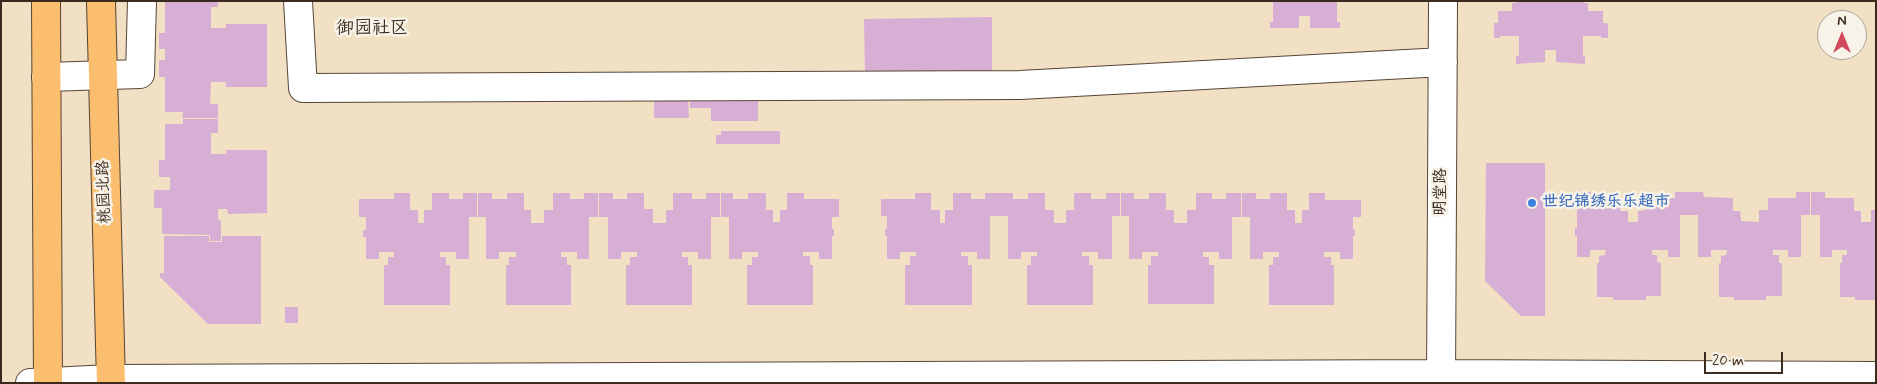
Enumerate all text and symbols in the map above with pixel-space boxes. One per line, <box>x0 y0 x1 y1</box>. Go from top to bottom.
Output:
north arrow <box>1817 10 1867 60</box>
text: N <box>1837 12 1847 30</box>
district label: 御园社区 <box>336 18 408 40</box>
street label: 桃园北路 <box>94 160 116 224</box>
street label: 明堂路 <box>1432 168 1452 216</box>
place label: 世纪锦绣乐乐超市 <box>1542 193 1670 213</box>
marker: 世纪锦绣乐乐超市 <box>1526 197 1538 209</box>
scale bar <box>1707 342 1786 374</box>
text: 20 m <box>1712 351 1744 371</box>

